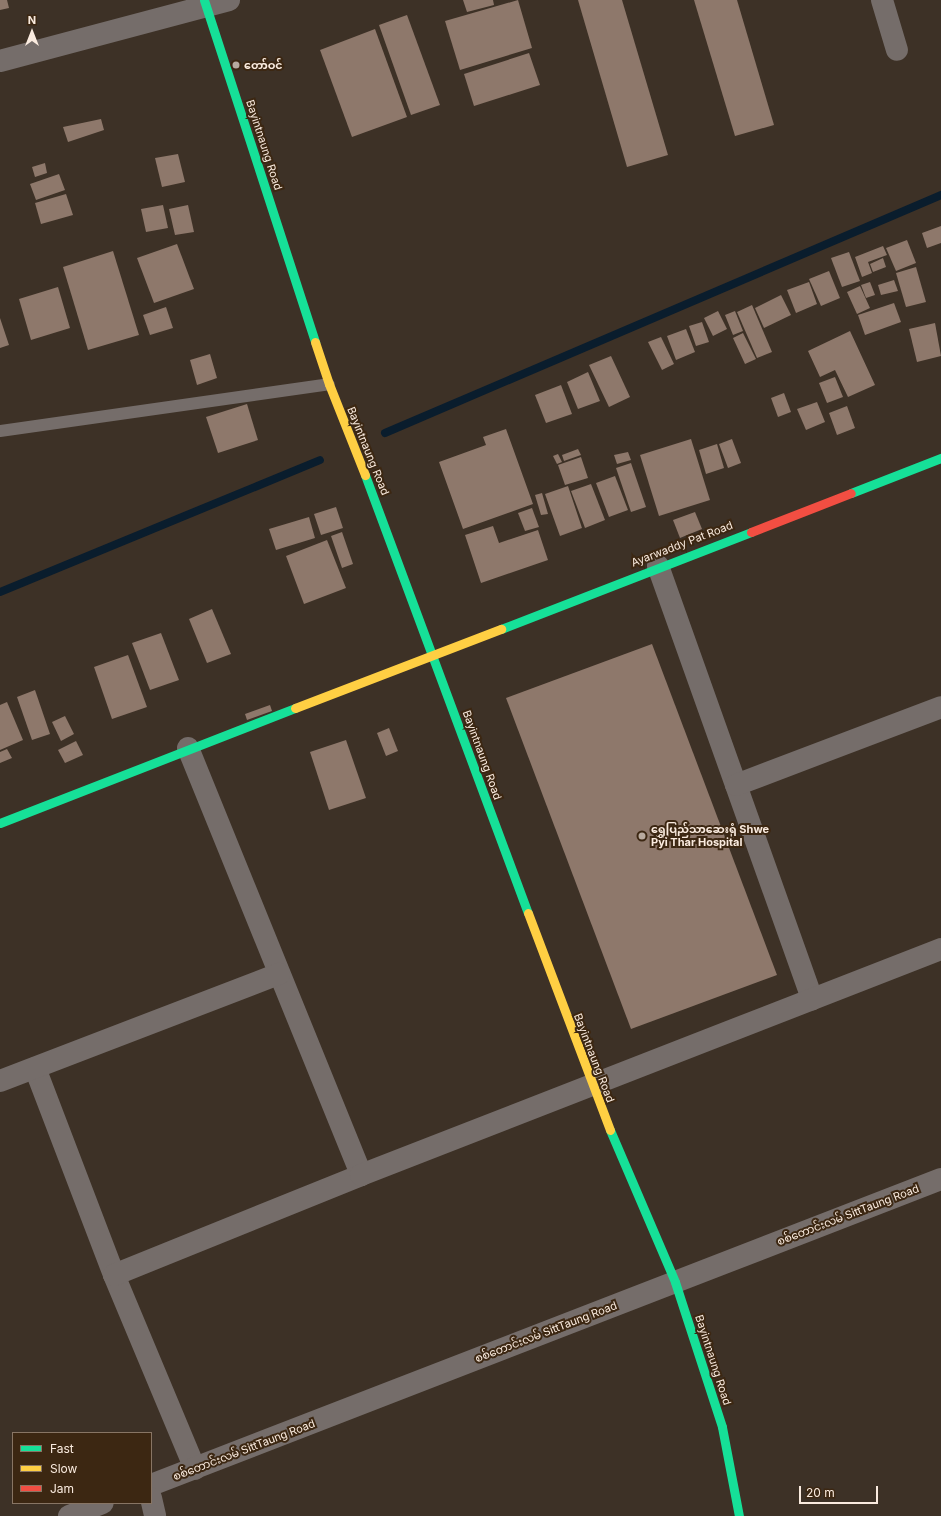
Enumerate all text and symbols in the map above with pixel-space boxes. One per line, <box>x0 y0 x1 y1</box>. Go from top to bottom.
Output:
north arrow <box>12 12 52 52</box>
text: N <box>28 13 36 27</box>
place label: တော်ဝင် <box>244 58 283 72</box>
marker: တော်ဝင် <box>231 60 241 70</box>
street label: Bayintnaung Road <box>243 98 285 192</box>
street label: Bayintnaung Road <box>344 405 392 497</box>
street label: Ayarwaddy Pat Road <box>629 519 735 569</box>
street label: Bayintnaung Road <box>460 708 504 802</box>
place label: ရွှေပြည်သာဆေးရုံ Shwe Pyi Thar Hospital <box>651 823 769 849</box>
marker: ရွှေပြည်သာဆေးရုံ Shwe Pyi Thar Hospital <box>636 830 648 842</box>
street label: Bayintnaung Road <box>571 1012 617 1104</box>
street label: စစ်တောင်းလမ် SittTaung Road <box>775 1182 921 1248</box>
street label: စစ်တောင်းလမ် SittTaung Road <box>473 1299 619 1365</box>
street label: Bayintnaung Road <box>692 1313 734 1407</box>
street label: စစ်တောင်းလမ် SittTaung Road <box>171 1417 317 1483</box>
legend <box>12 1432 152 1504</box>
text: Fast <box>50 1441 74 1456</box>
text: Slow <box>50 1461 77 1476</box>
scale bar <box>801 1478 880 1504</box>
text: Jam <box>50 1481 74 1496</box>
text: 20 m <box>806 1485 835 1500</box>

